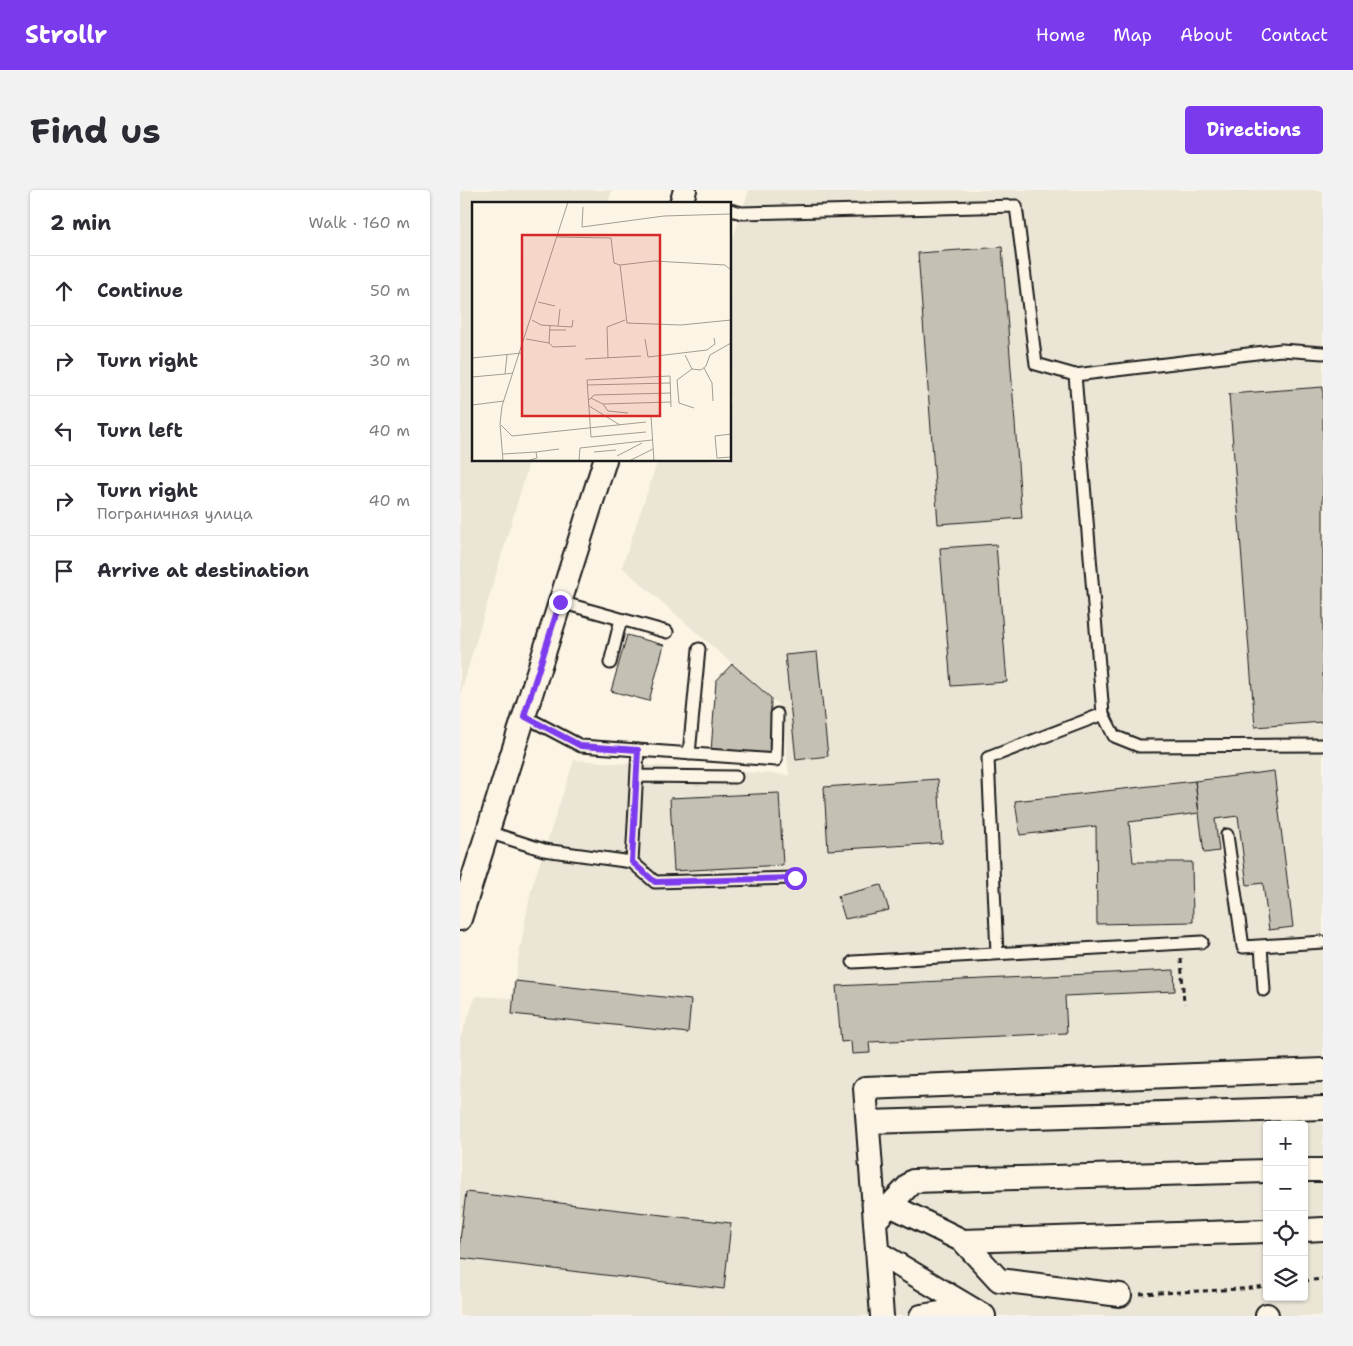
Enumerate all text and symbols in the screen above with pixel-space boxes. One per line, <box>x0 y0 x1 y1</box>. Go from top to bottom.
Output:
text: Strollr <box>25 19 107 51</box>
text: Home <box>1036 23 1085 47</box>
text: Map <box>1113 23 1152 47</box>
text: About <box>1180 23 1233 47</box>
text: Contact <box>1261 23 1328 47</box>
button: Directions <box>1185 106 1323 154</box>
text: Find us <box>30 107 161 154</box>
inset map <box>472 202 731 461</box>
text: 2 min <box>50 209 111 237</box>
text: Walk · 160 m <box>309 212 410 233</box>
icon: ahead <box>50 277 78 305</box>
text: Continue <box>97 278 183 303</box>
text: 50 m <box>370 280 410 301</box>
icon: right <box>50 347 78 375</box>
text: Turn right <box>97 348 198 373</box>
text: 30 m <box>369 350 410 371</box>
icon: left <box>50 417 78 445</box>
text: Turn left <box>97 418 183 443</box>
text: 40 m <box>368 420 410 441</box>
text: Turn right <box>97 478 198 503</box>
icon: right <box>50 487 78 515</box>
text: 40 m <box>368 490 410 511</box>
text: Пограничная улица <box>97 503 253 524</box>
icon: arrive <box>50 557 78 585</box>
text: Arrive at destination <box>97 558 309 583</box>
route end <box>549 591 572 614</box>
route start <box>784 867 807 890</box>
map controls <box>1263 1121 1308 1301</box>
button: + <box>1263 1121 1308 1166</box>
button: − <box>1263 1166 1308 1211</box>
button: locate <box>1263 1211 1308 1256</box>
button: layers <box>1263 1256 1308 1301</box>

